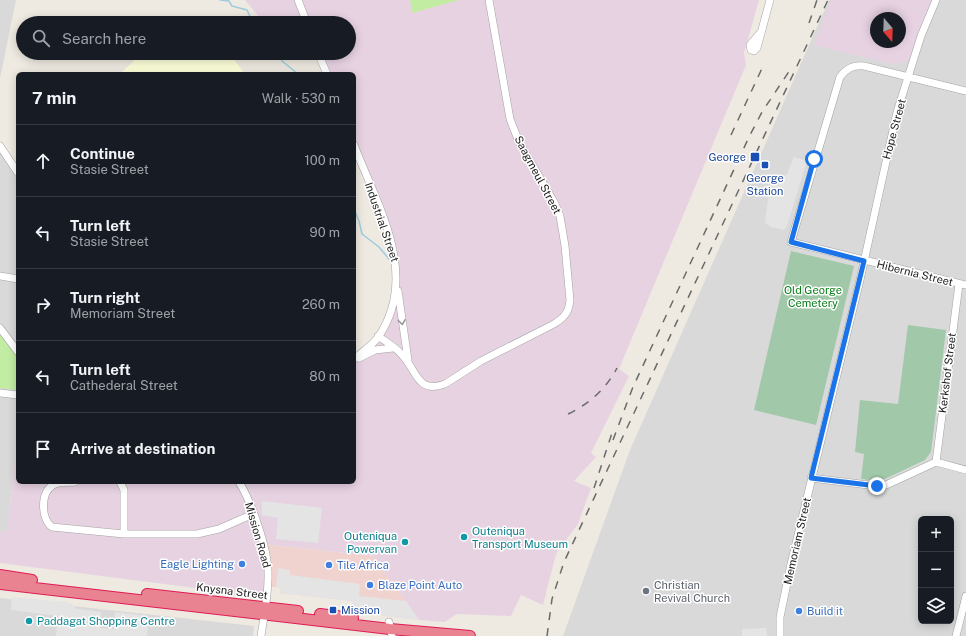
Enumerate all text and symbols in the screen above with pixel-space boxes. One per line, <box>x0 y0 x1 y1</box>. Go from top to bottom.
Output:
north arrow <box>870 12 906 48</box>
search box <box>16 16 356 60</box>
icon: search <box>30 27 52 49</box>
text: Search here <box>62 30 146 47</box>
text: 7 min <box>32 88 76 108</box>
text: Walk · 530 m <box>262 91 340 106</box>
street label: Hope Street <box>880 97 908 161</box>
street label: Saagmeul Street <box>512 134 564 216</box>
text: Continue <box>70 145 135 162</box>
icon: ahead <box>32 150 54 172</box>
route start <box>805 150 823 168</box>
place label: George <box>708 151 746 163</box>
marker: George <box>749 151 761 163</box>
text: 100 m <box>304 153 340 168</box>
marker: George Station <box>760 160 770 170</box>
text: Stasie Street <box>70 162 149 177</box>
place label: George Station <box>746 172 784 197</box>
street label: Industrial Street <box>363 181 401 263</box>
text: Turn left <box>70 217 131 234</box>
icon: left <box>32 222 54 244</box>
text: 90 m <box>310 225 340 240</box>
text: Stasie Street <box>70 234 149 249</box>
street label: Hibernia Street <box>876 258 954 288</box>
park label: Old George Cemetery <box>784 284 842 309</box>
text: Turn right <box>70 289 140 306</box>
icon: right <box>32 294 54 316</box>
text: 260 m <box>302 297 340 312</box>
text: Memoriam Street <box>70 306 175 321</box>
one-way arrow <box>397 319 406 325</box>
street label: Kerkshof Street <box>936 332 958 414</box>
text: Turn left <box>70 361 131 378</box>
icon: left <box>32 366 54 388</box>
text: 80 m <box>309 369 340 384</box>
text: Cathederal Street <box>70 378 178 393</box>
icon: arrive <box>32 438 54 460</box>
text: Arrive at destination <box>70 440 215 457</box>
route end <box>868 477 886 495</box>
street label: Memoriam Street <box>781 496 813 586</box>
street label: Mission Road <box>243 501 273 569</box>
map controls <box>918 516 954 624</box>
button: + <box>918 516 954 552</box>
place label: Outeniqua Transport Museum <box>472 525 568 550</box>
place label: Outeniqua Powervan <box>344 530 397 555</box>
marker: Outeniqua Transport Museum <box>459 532 469 542</box>
marker: Outeniqua Powervan <box>400 537 410 547</box>
button: − <box>918 552 954 588</box>
place label: Eagle Lighting <box>160 558 234 570</box>
marker: Eagle Lighting <box>237 559 247 569</box>
place label: Tile Africa <box>337 559 389 571</box>
marker: Tile Africa <box>324 560 334 570</box>
place label: Blaze Point Auto <box>378 579 462 591</box>
place label: Christian Revival Church <box>654 579 730 604</box>
marker: Blaze Point Auto <box>365 580 375 590</box>
street label: Knysna Street <box>195 581 269 601</box>
marker: Christian Revival Church <box>641 586 651 596</box>
button: layers <box>918 588 954 624</box>
place label: Mission <box>341 604 380 616</box>
marker: Mission <box>328 605 338 615</box>
place label: Build it <box>807 605 843 617</box>
marker: Build it <box>794 606 804 616</box>
place label: Paddagat Shopping Centre <box>37 615 175 627</box>
marker: Paddagat Shopping Centre <box>24 616 34 626</box>

